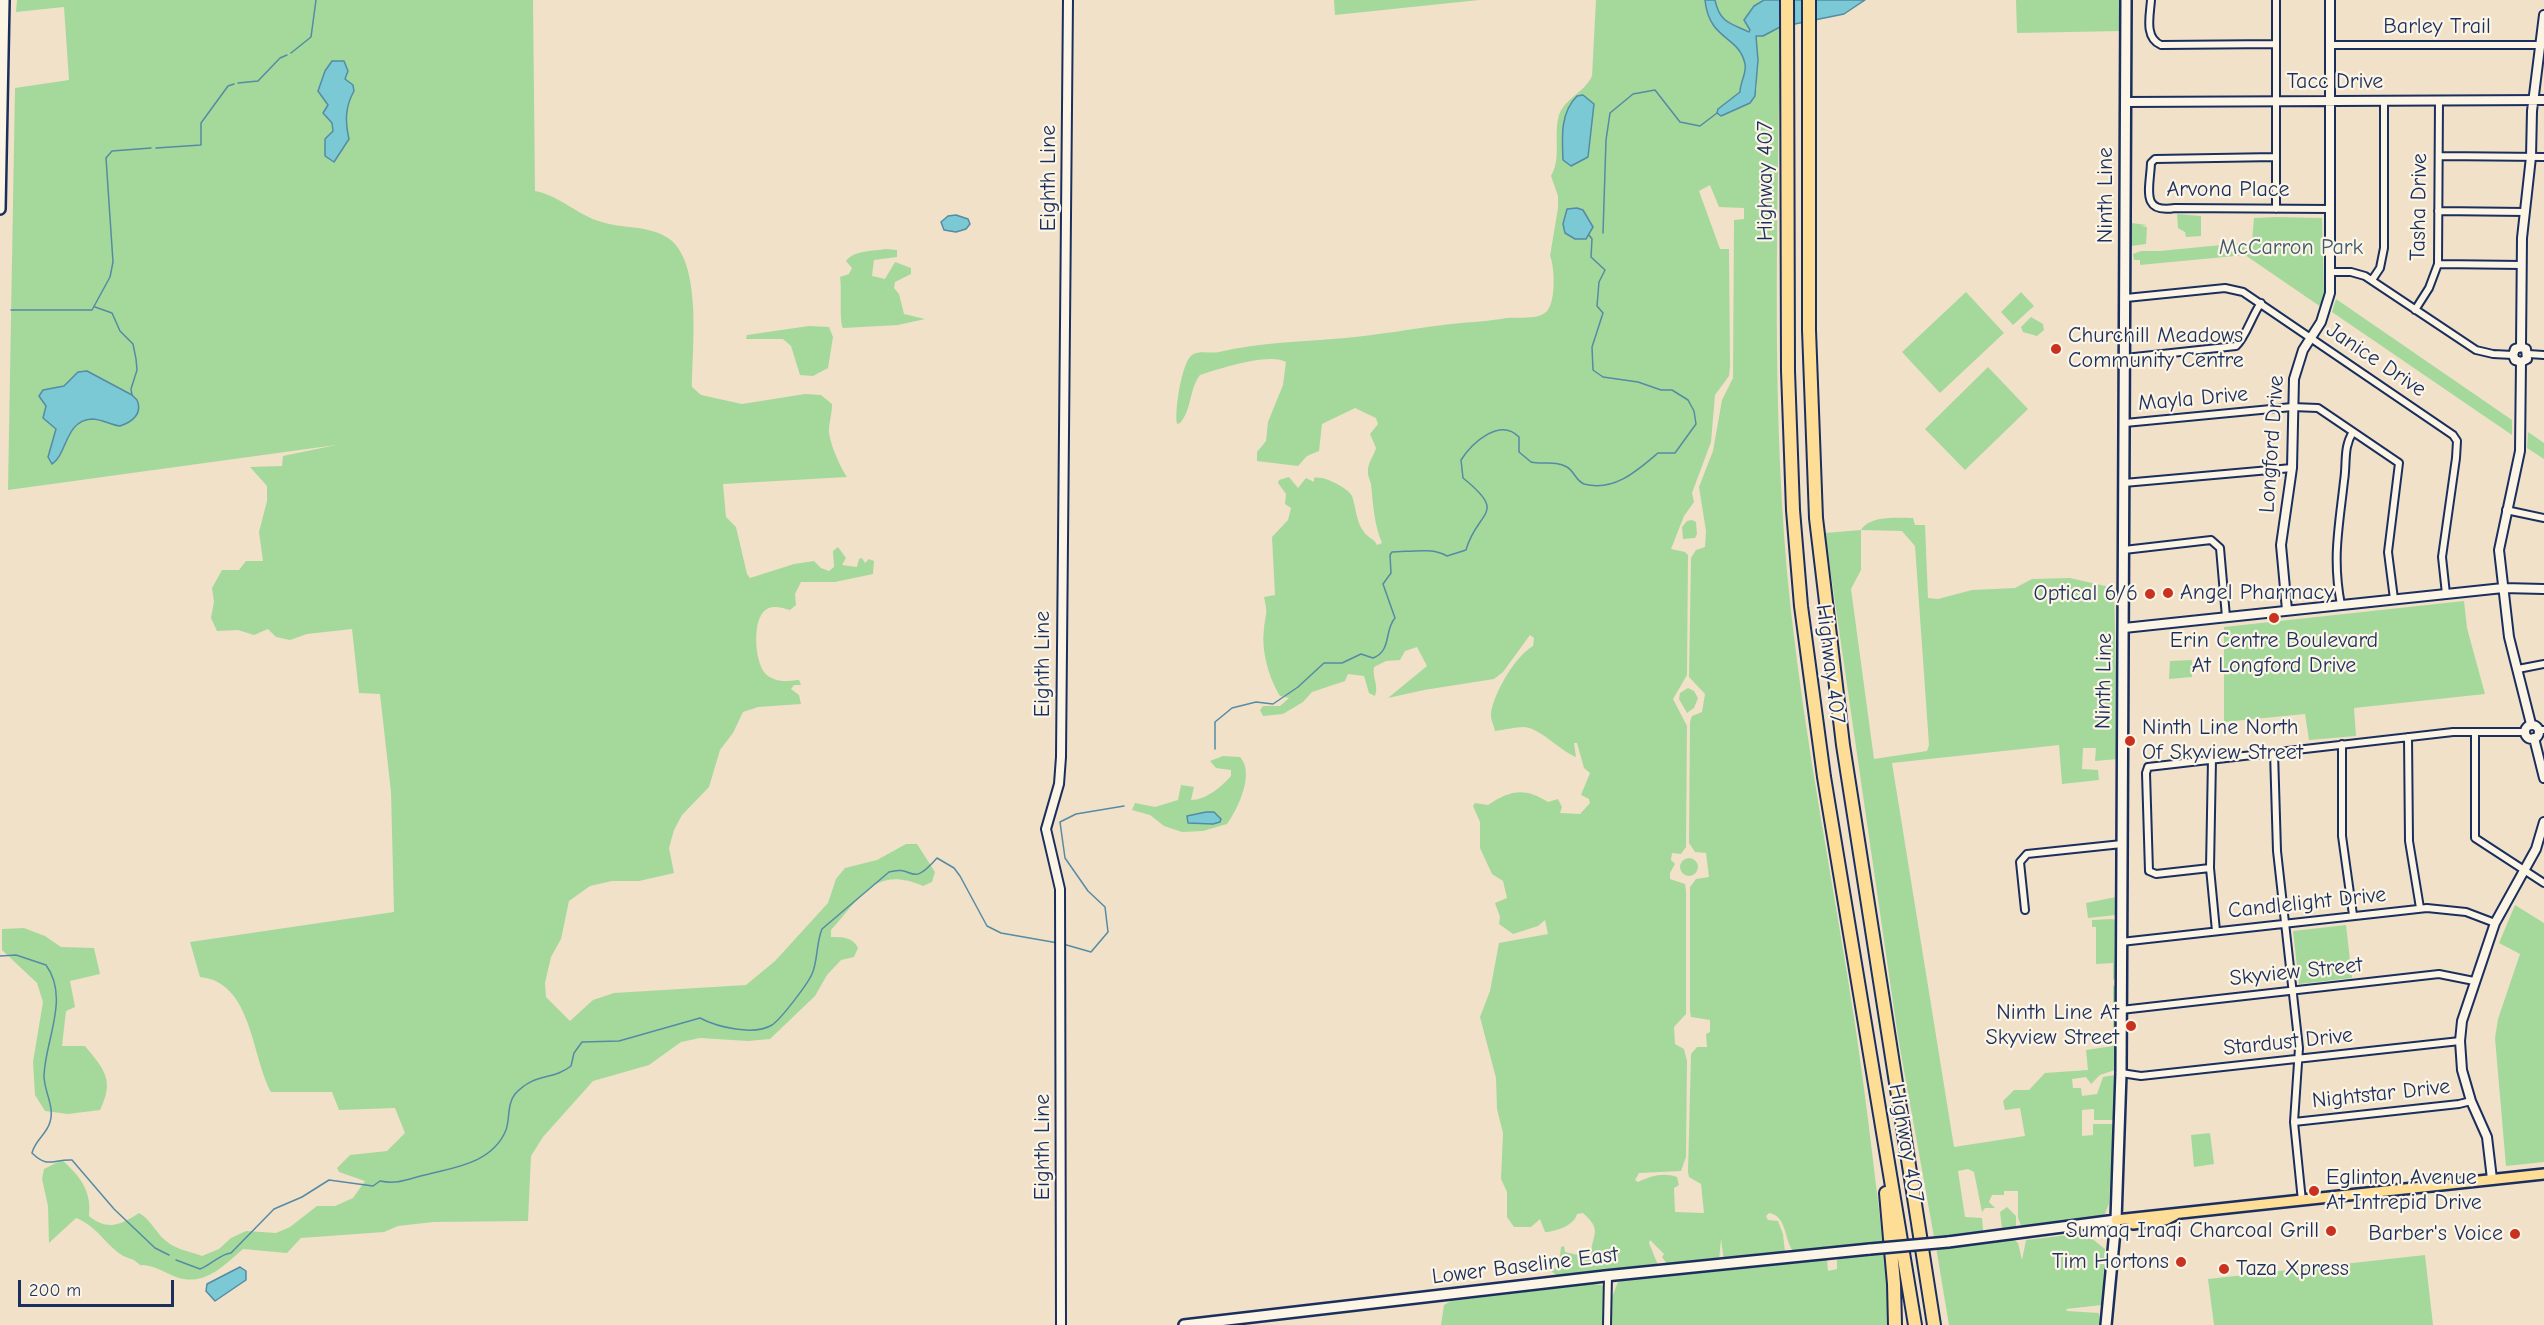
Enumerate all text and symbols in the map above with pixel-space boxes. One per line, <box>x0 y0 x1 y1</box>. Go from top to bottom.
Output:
street label: Barley Trail <box>2383 14 2491 40</box>
street label: Tacc Drive <box>2287 69 2383 95</box>
street label: Highway 407 <box>1753 121 1779 241</box>
street label: Eighth Line <box>1036 125 1062 231</box>
street label: Ninth Line <box>2093 147 2119 243</box>
street label: Tasha Drive <box>2405 153 2433 261</box>
street label: Arvona Place <box>2167 177 2289 203</box>
park label: McCarron Park <box>2219 235 2363 261</box>
street label: Janice Drive <box>2321 317 2431 403</box>
place label: Churchill Meadows Community Centre <box>2068 323 2244 374</box>
marker: Churchill Meadows Community Centre <box>2049 342 2063 356</box>
street label: Longford Drive <box>2254 374 2290 514</box>
street label: Mayla Drive <box>2137 381 2249 417</box>
place label: Angel Pharmacy <box>2180 580 2334 606</box>
place label: Optical 6/6 <box>2034 581 2138 607</box>
marker: Angel Pharmacy <box>2161 586 2175 600</box>
marker: Optical 6/6 <box>2143 587 2157 601</box>
street label: Highway 407 <box>1810 603 1850 725</box>
street label: Eighth Line <box>1030 611 1056 717</box>
marker: Erin Centre Boulevard At Longford Drive <box>2267 611 2281 625</box>
place label: Erin Centre Boulevard At Longford Drive <box>2170 628 2378 680</box>
street label: Ninth Line <box>2090 633 2118 729</box>
place label: Ninth Line North Of Skyview Street <box>2142 715 2303 766</box>
marker: Ninth Line North Of Skyview Street <box>2123 734 2137 748</box>
street label: Candlelight Drive <box>2227 882 2387 924</box>
street label: Skyview Street <box>2228 952 2364 992</box>
place label: Ninth Line At Skyview Street <box>1986 1000 2119 1052</box>
marker: Ninth Line At Skyview Street <box>2124 1019 2138 1033</box>
street label: Stardust Drive <box>2222 1022 2354 1062</box>
street label: Nightstar Drive <box>2311 1074 2451 1114</box>
street label: Highway 407 <box>1883 1082 1929 1204</box>
street label: Eighth Line <box>1030 1094 1056 1200</box>
place label: Eglinton Avenue At Intrepid Drive <box>2326 1165 2482 1216</box>
marker: Eglinton Avenue At Intrepid Drive <box>2307 1184 2321 1198</box>
place label: Sumaq Iraqi Charcoal Grill <box>2066 1218 2319 1244</box>
place label: Barber's Voice <box>2368 1221 2503 1247</box>
marker: Sumaq Iraqi Charcoal Grill <box>2324 1224 2338 1238</box>
marker: Barber's Voice <box>2508 1227 2522 1241</box>
street label: Lower Baseline East <box>1430 1241 1620 1291</box>
place label: Tim Hortons <box>2052 1249 2169 1275</box>
marker: Tim Hortons <box>2174 1255 2188 1269</box>
place label: Taza Xpress <box>2236 1256 2349 1282</box>
marker: Taza Xpress <box>2217 1262 2231 1276</box>
scale bar <box>21 1268 177 1306</box>
text: 200 m <box>29 1280 81 1301</box>

